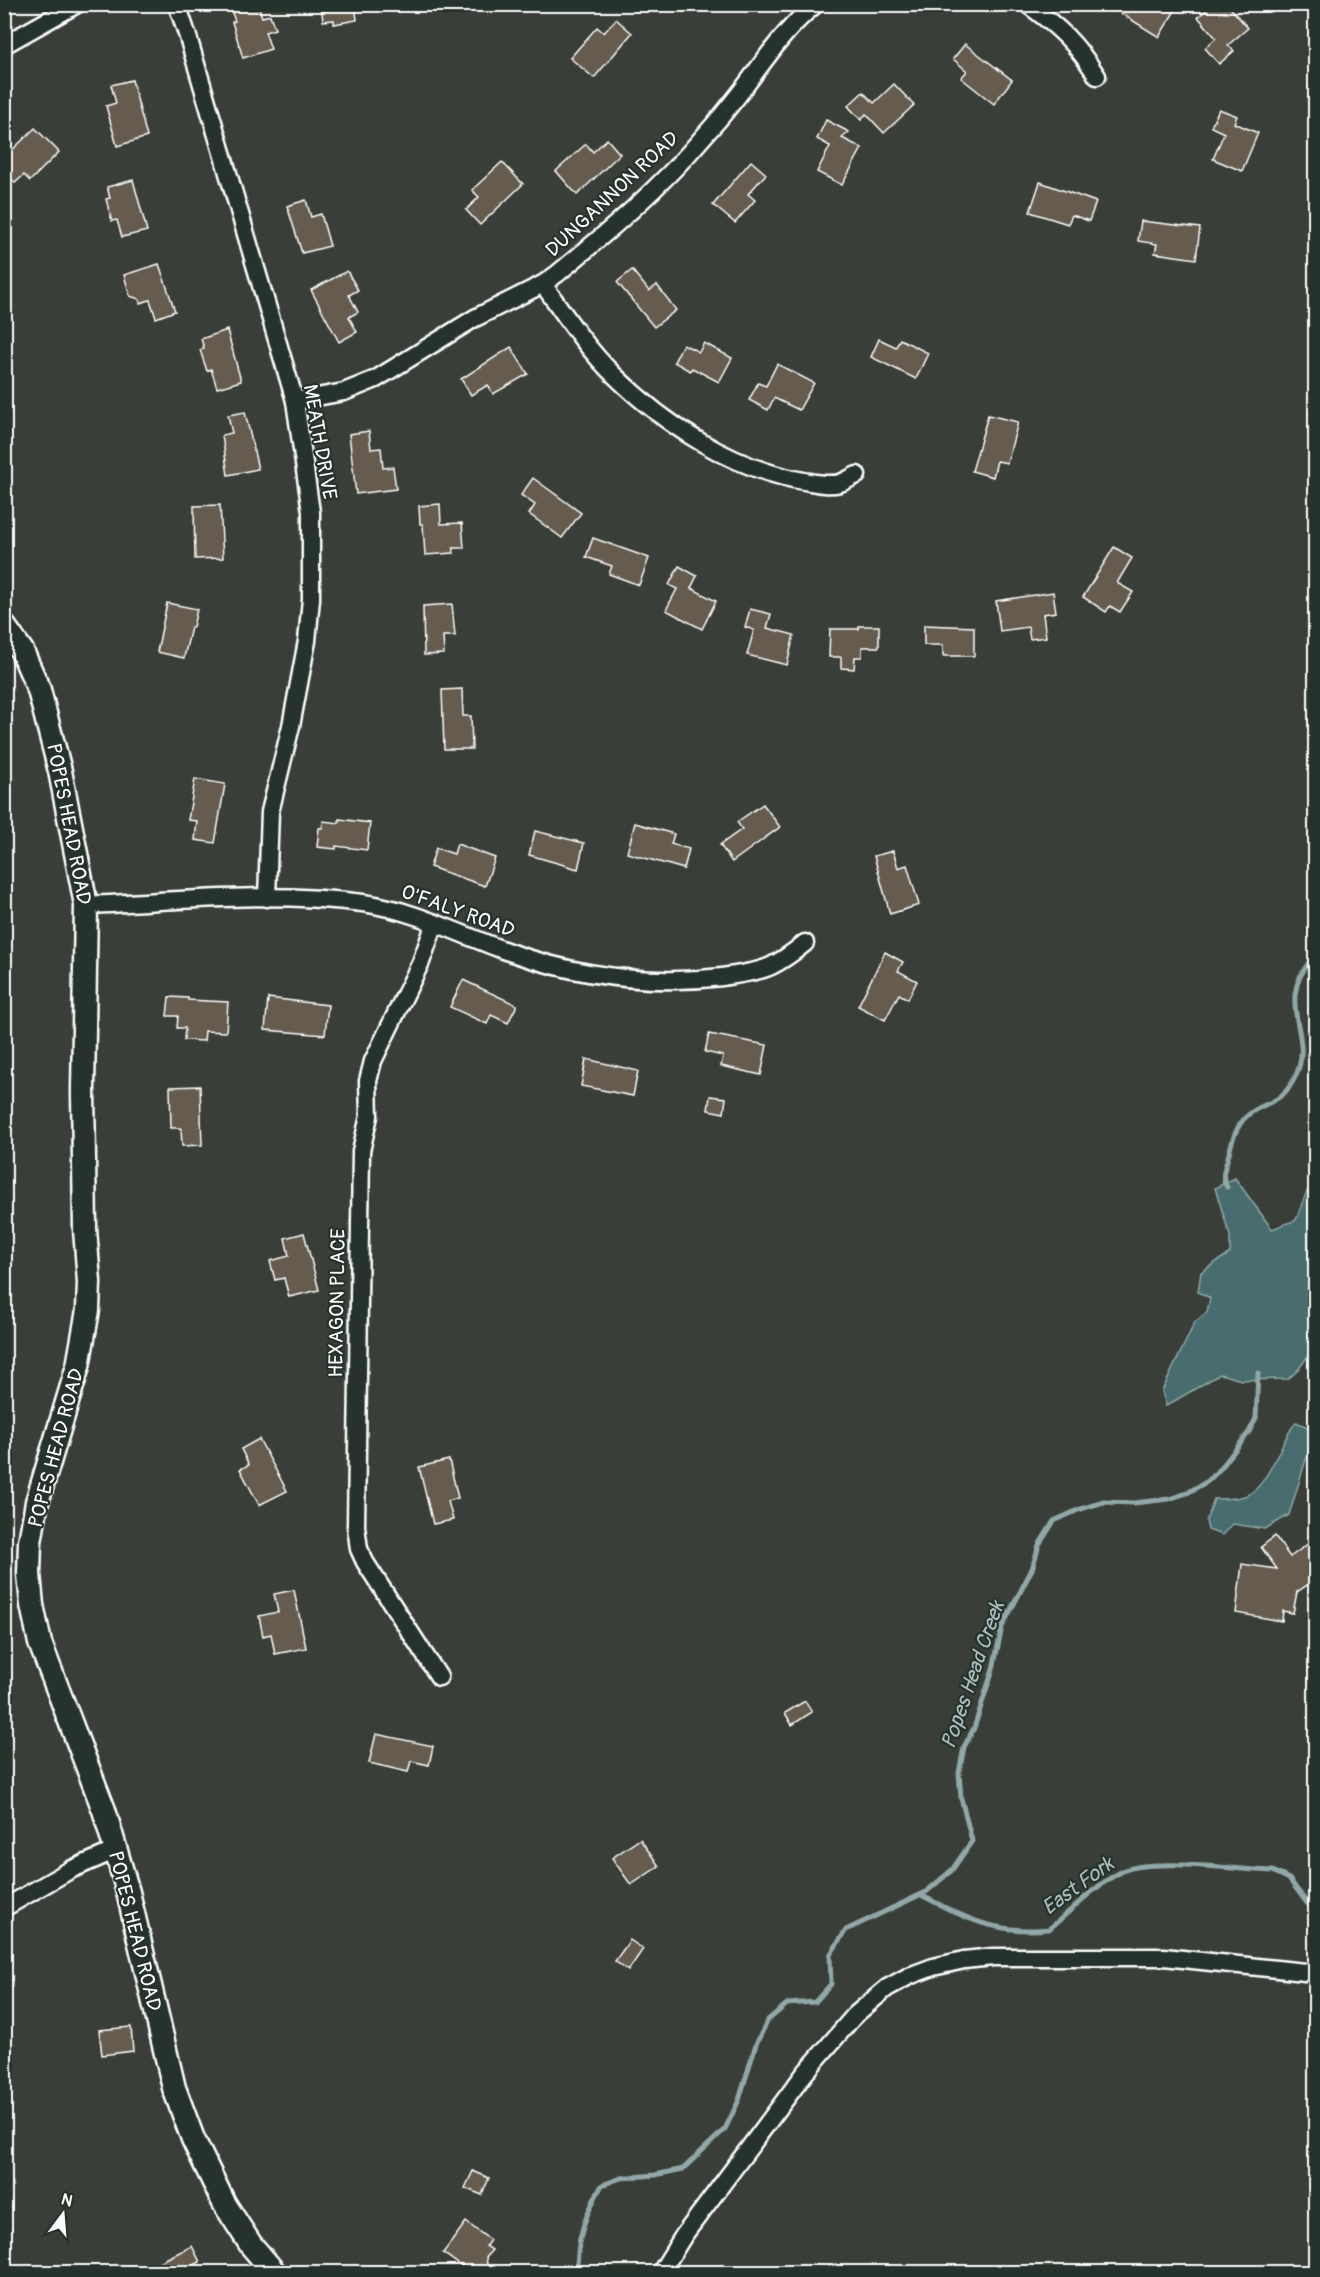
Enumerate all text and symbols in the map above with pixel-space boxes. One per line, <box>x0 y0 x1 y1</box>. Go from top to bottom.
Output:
street label: DUNGANNON ROAD <box>540 126 684 262</box>
street label: MEATH DRIVE <box>298 383 342 501</box>
street label: POPES HEAD ROAD <box>41 741 97 907</box>
street label: O'FALY ROAD <box>398 879 518 943</box>
street label: HEXAGON PLACE <box>323 1228 351 1378</box>
street label: POPES HEAD ROAD <box>23 1366 89 1530</box>
water label: Popes Head Creek <box>935 1596 1012 1752</box>
street label: POPES HEAD ROAD <box>103 1848 167 2014</box>
water label: East Fork <box>1037 1850 1121 1921</box>
north arrow <box>33 2184 93 2244</box>
text: N <box>59 2189 75 2212</box>

